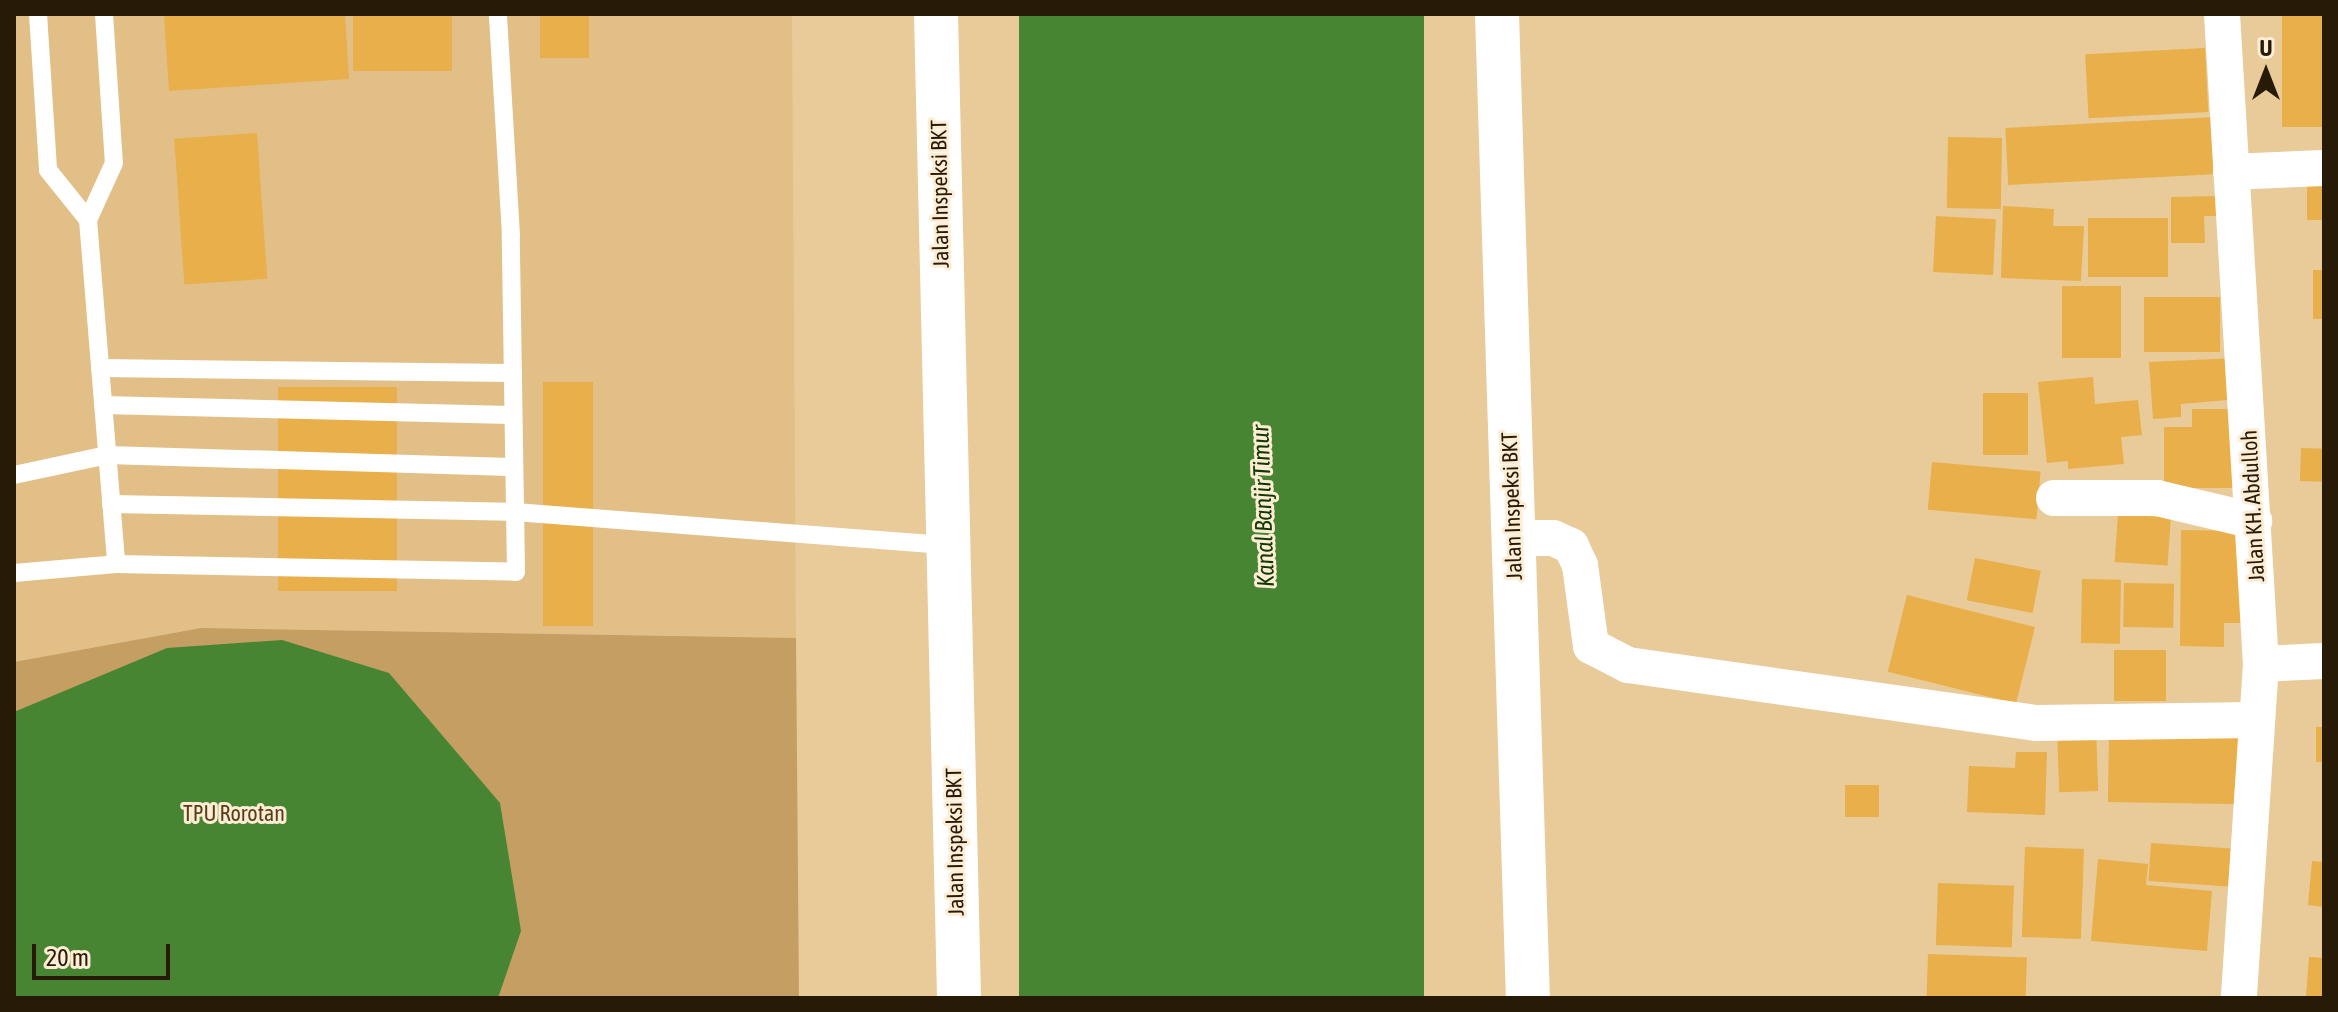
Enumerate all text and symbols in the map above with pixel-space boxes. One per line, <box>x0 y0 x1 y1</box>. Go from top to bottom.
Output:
north arrow <box>2226 32 2306 112</box>
text: U <box>2260 35 2272 61</box>
street label: Jalan Inspeksi BKT <box>926 120 954 268</box>
water label: Kanal Banjir Timur <box>1246 425 1280 587</box>
street label: Jalan KH. Abdulloh <box>2236 429 2270 583</box>
street label: Jalan Inspeksi BKT <box>1496 432 1528 580</box>
street label: Jalan Inspeksi BKT <box>941 768 969 916</box>
park label: TPU Rorotan <box>183 801 285 827</box>
scale bar <box>36 928 174 978</box>
text: 20 m <box>46 944 89 971</box>

